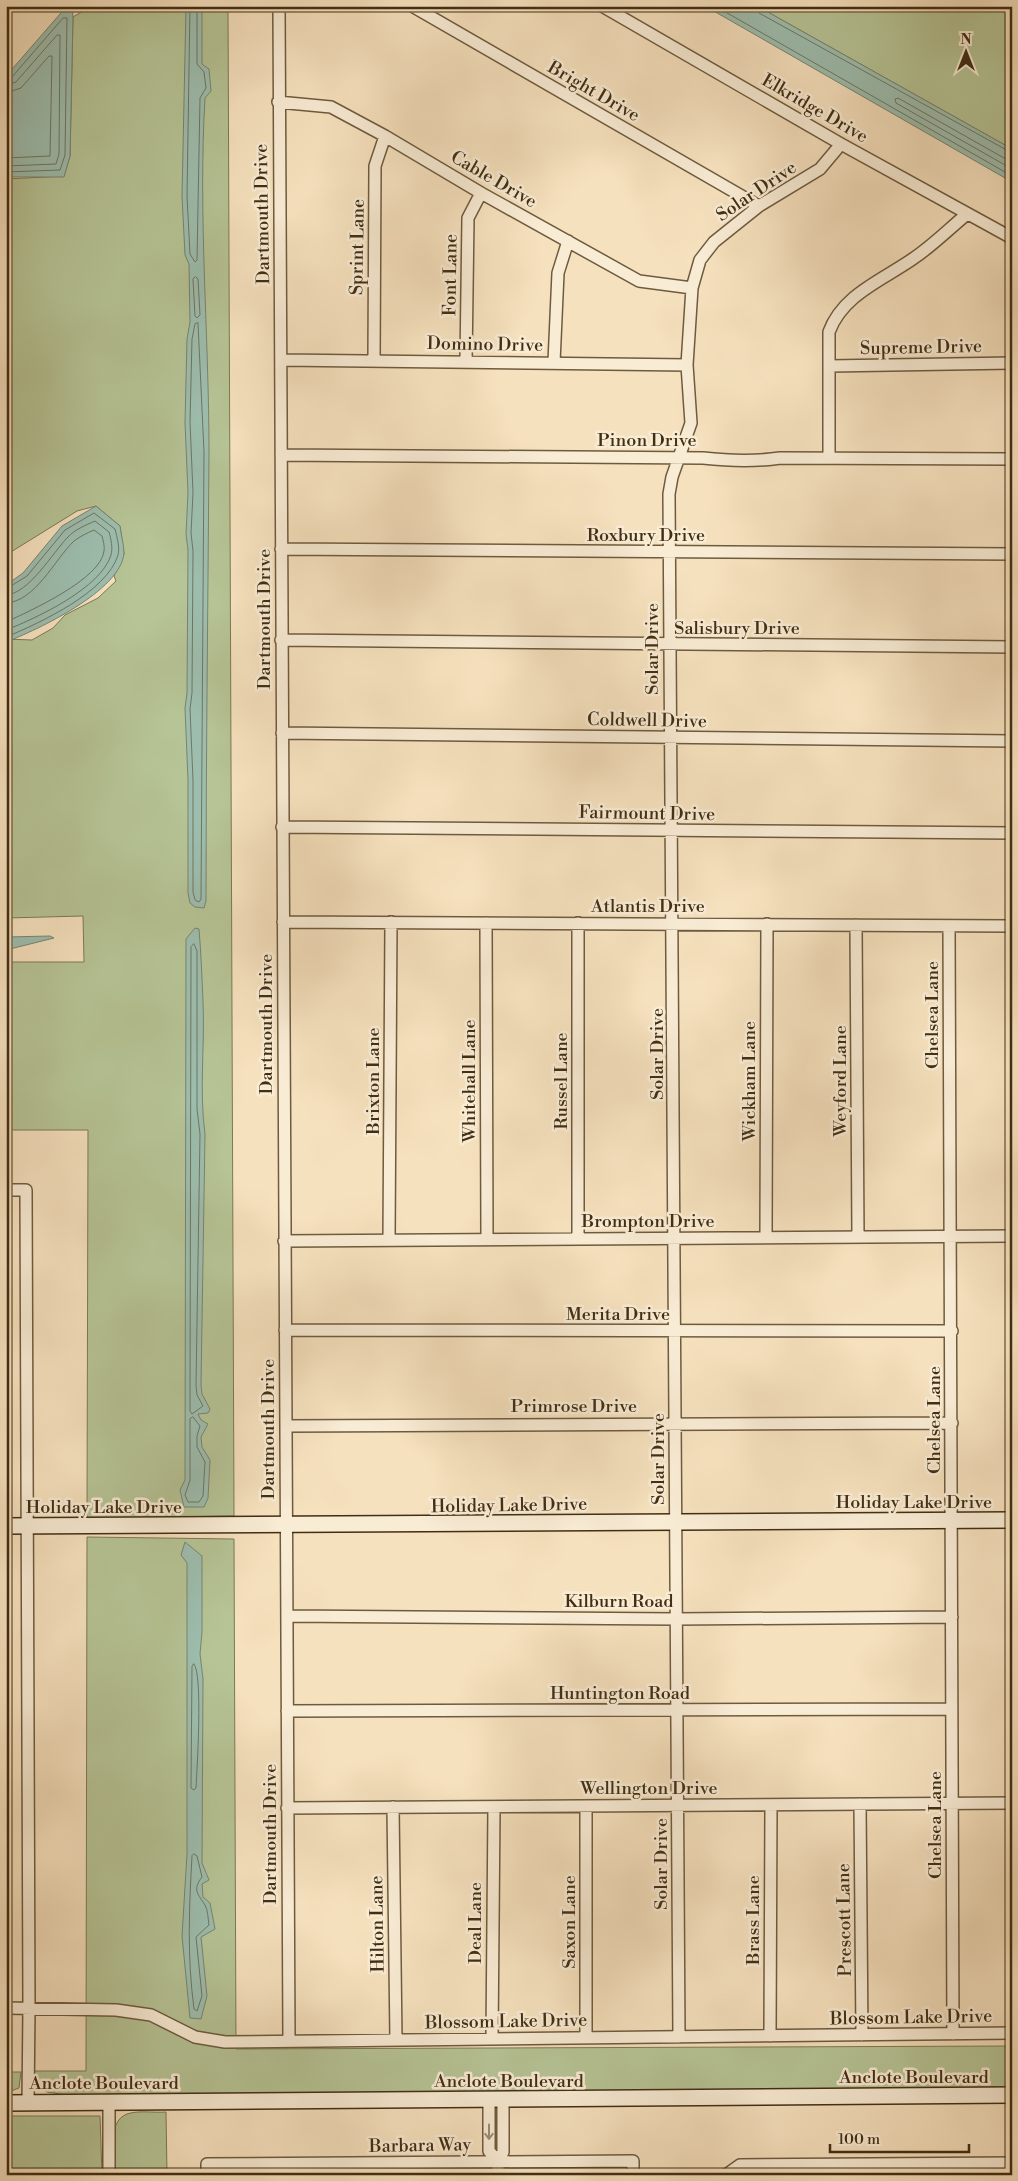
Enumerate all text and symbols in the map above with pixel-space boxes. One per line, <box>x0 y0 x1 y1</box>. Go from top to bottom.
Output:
north arrow <box>940 28 990 78</box>
text: N <box>960 31 972 49</box>
street label: Bright Drive <box>543 55 644 127</box>
street label: Elkridge Drive <box>757 69 872 148</box>
street label: Dartmouth Drive <box>250 143 275 285</box>
street label: Cable Drive <box>447 146 541 213</box>
street label: Solar Drive <box>712 156 801 227</box>
street label: Sprint Lane <box>345 199 370 295</box>
street label: Font Lane <box>438 234 463 316</box>
street label: Domino Drive <box>427 332 543 357</box>
street label: Supreme Drive <box>860 335 982 360</box>
street label: Pinon Drive <box>597 429 697 452</box>
street label: Roxbury Drive <box>587 524 705 547</box>
street label: Dartmouth Drive <box>253 549 276 689</box>
street label: Solar Drive <box>641 603 664 695</box>
street label: Salisbury Drive <box>674 617 800 640</box>
street label: Coldwell Drive <box>587 708 707 733</box>
street label: Fairmount Drive <box>578 801 716 826</box>
street label: Atlantis Drive <box>590 895 705 918</box>
street label: Dartmouth Drive <box>255 954 278 1094</box>
street label: Chelsea Lane <box>921 961 944 1069</box>
street label: Solar Drive <box>646 1008 669 1100</box>
street label: Whitehall Lane <box>458 1019 481 1144</box>
street label: Wickham Lane <box>738 1021 761 1142</box>
street label: Weyford Lane <box>829 1025 852 1138</box>
street label: Brixton Lane <box>362 1027 385 1136</box>
street label: Russel Lane <box>550 1032 573 1130</box>
street label: Brompton Drive <box>581 1210 714 1233</box>
street label: Merita Drive <box>566 1303 670 1326</box>
street label: Dartmouth Drive <box>257 1359 280 1499</box>
street label: Chelsea Lane <box>923 1366 946 1474</box>
street label: Primrose Drive <box>511 1395 637 1418</box>
street label: Solar Drive <box>647 1413 670 1505</box>
street label: Holiday Lake Drive <box>836 1491 992 1514</box>
street label: Holiday Lake Drive <box>431 1493 587 1518</box>
street label: Holiday Lake Drive <box>26 1496 182 1519</box>
street label: Kilburn Road <box>564 1590 674 1613</box>
street label: Huntington Road <box>550 1682 691 1705</box>
street label: Dartmouth Drive <box>259 1764 282 1904</box>
street label: Chelsea Lane <box>924 1771 947 1879</box>
street label: Wellington Drive <box>579 1777 718 1800</box>
street label: Solar Drive <box>650 1818 673 1910</box>
street label: Prescott Lane <box>832 1863 857 1977</box>
street label: Hilton Lane <box>365 1875 390 1973</box>
street label: Saxon Lane <box>558 1875 581 1969</box>
street label: Brass Lane <box>742 1875 765 1966</box>
street label: Deal Lane <box>464 1882 487 1964</box>
street label: Blossom Lake Drive <box>829 2005 992 2030</box>
street label: Blossom Lake Drive <box>424 2009 587 2034</box>
street label: Anclote Boulevard <box>838 2066 990 2089</box>
street label: Anclote Boulevard <box>433 2070 585 2093</box>
street label: Anclote Boulevard <box>28 2072 180 2095</box>
scale bar <box>830 2121 969 2153</box>
one-way arrow <box>484 2124 494 2140</box>
text: 100 m <box>838 2130 880 2149</box>
street label: Barbara Way <box>368 2133 472 2158</box>

